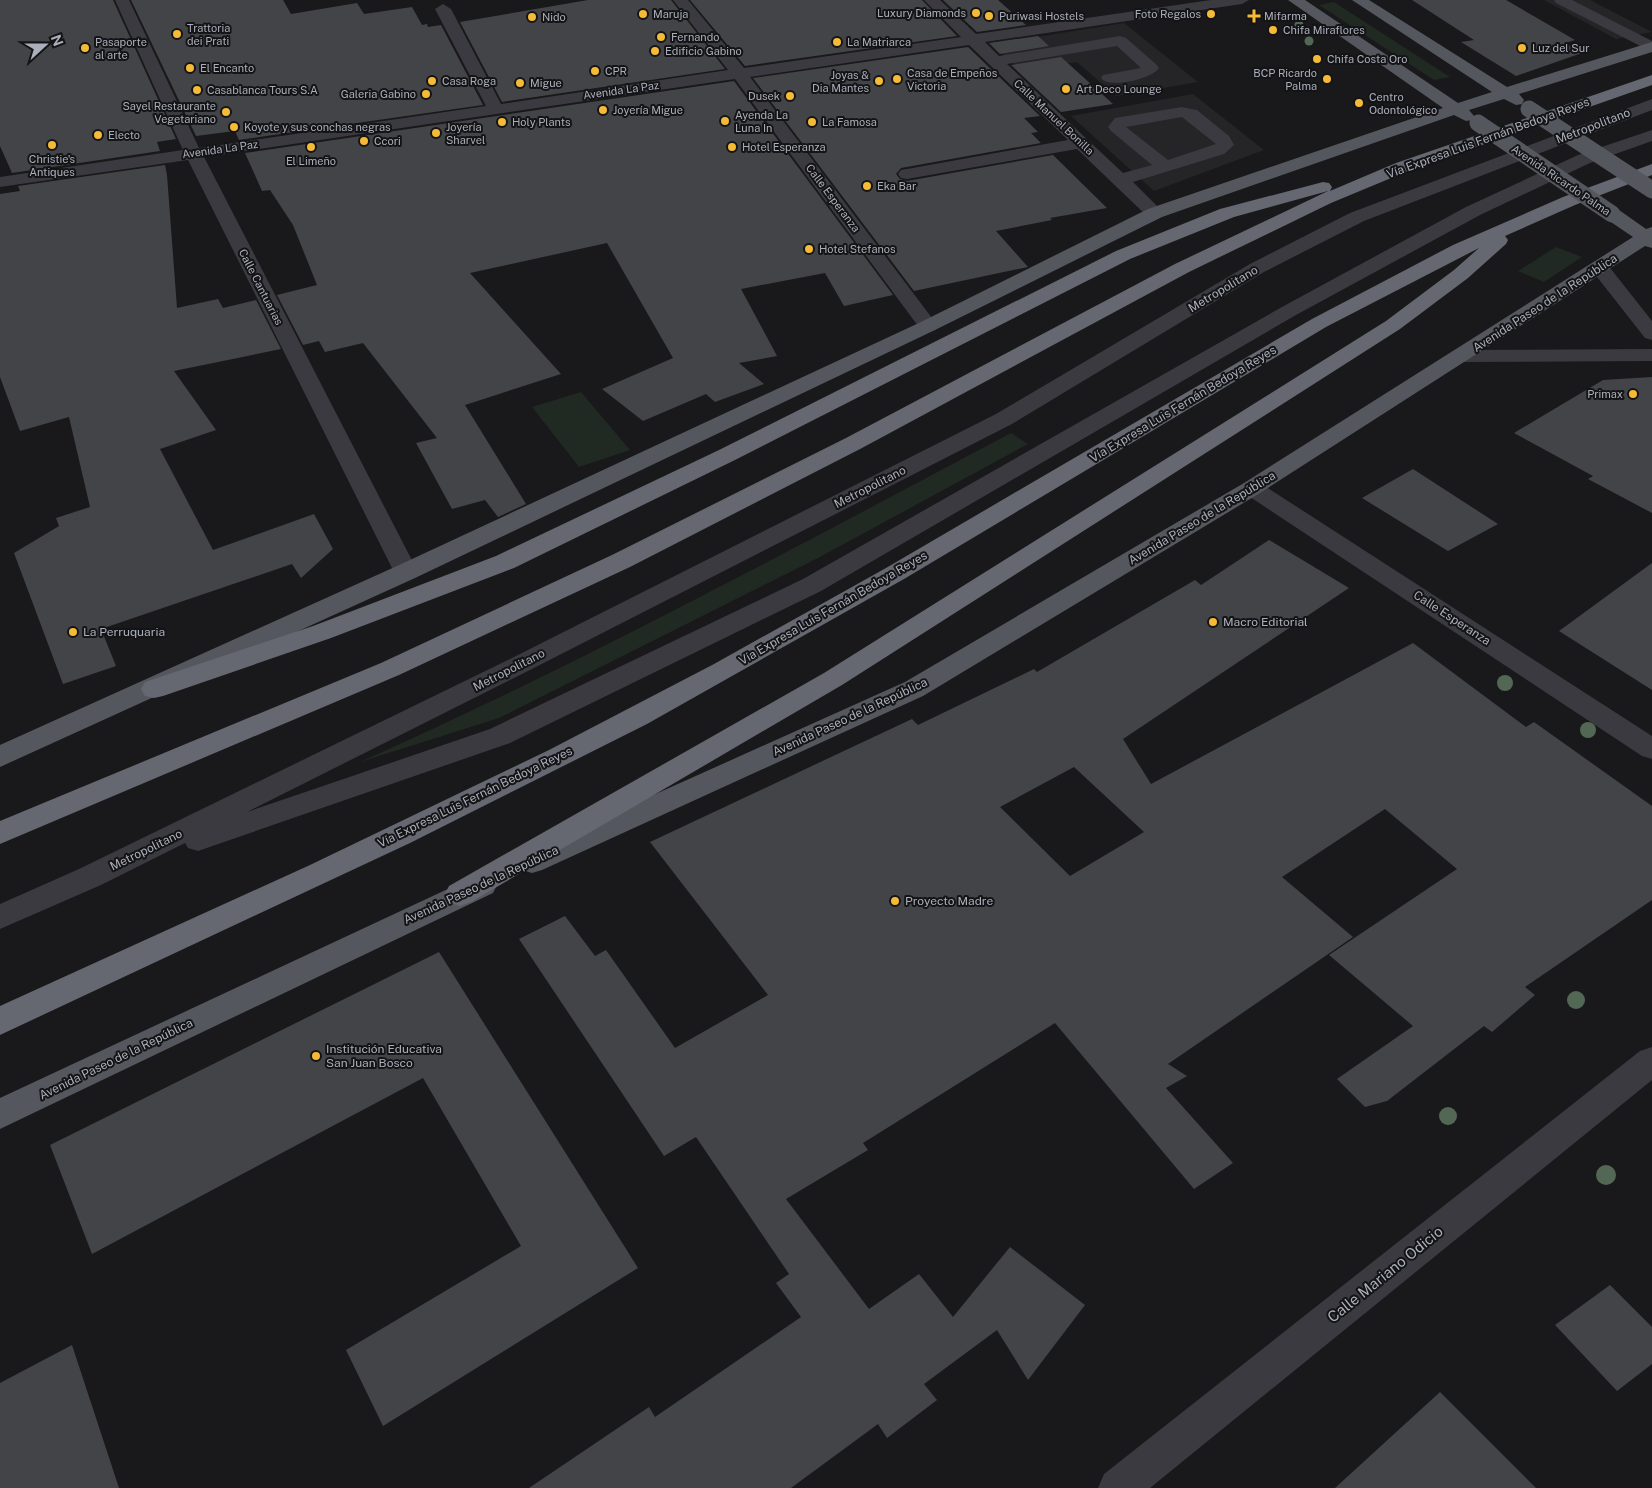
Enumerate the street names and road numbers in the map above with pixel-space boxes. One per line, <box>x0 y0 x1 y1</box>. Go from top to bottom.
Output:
street label: Calle Manuel Bonilla <box>1012 77 1096 157</box>
street label: Avenida La Paz <box>582 79 660 101</box>
street label: Vía Expresa Luis Fernán Bedoya Reyes <box>1385 95 1591 181</box>
street label: Metropolitano <box>1554 105 1632 147</box>
street label: Avenida La Paz <box>181 138 259 160</box>
street label: Avenida Ricardo Palma <box>1509 142 1613 218</box>
street label: Calle Esperanza <box>804 162 862 234</box>
street label: Calle Cantuarias <box>237 247 286 327</box>
street label: Avenida Paseo de la República <box>1470 251 1620 355</box>
street label: Metropolitano <box>1186 263 1260 315</box>
street label: Vía Expresa Luis Fernán Bedoya Reyes <box>1087 343 1279 465</box>
street label: Metropolitano <box>832 463 908 511</box>
street label: Avenida Paseo de la República <box>1126 468 1278 568</box>
street label: Vía Expresa Luis Fernán Bedoya Reyes <box>737 548 929 668</box>
street label: Calle Esperanza <box>1411 588 1493 648</box>
street label: Metropolitano <box>471 646 547 694</box>
street label: Avenida Paseo de la República <box>770 675 930 759</box>
street label: Vía Expresa Luis Fernán Bedoya Reyes <box>375 744 575 850</box>
street label: Metropolitano <box>108 826 185 874</box>
street label: Avenida Paseo de la República <box>401 843 561 927</box>
street label: Avenida Paseo de la República <box>37 1016 195 1102</box>
street label: Calle Mariano Odicio <box>1324 1222 1446 1326</box>

